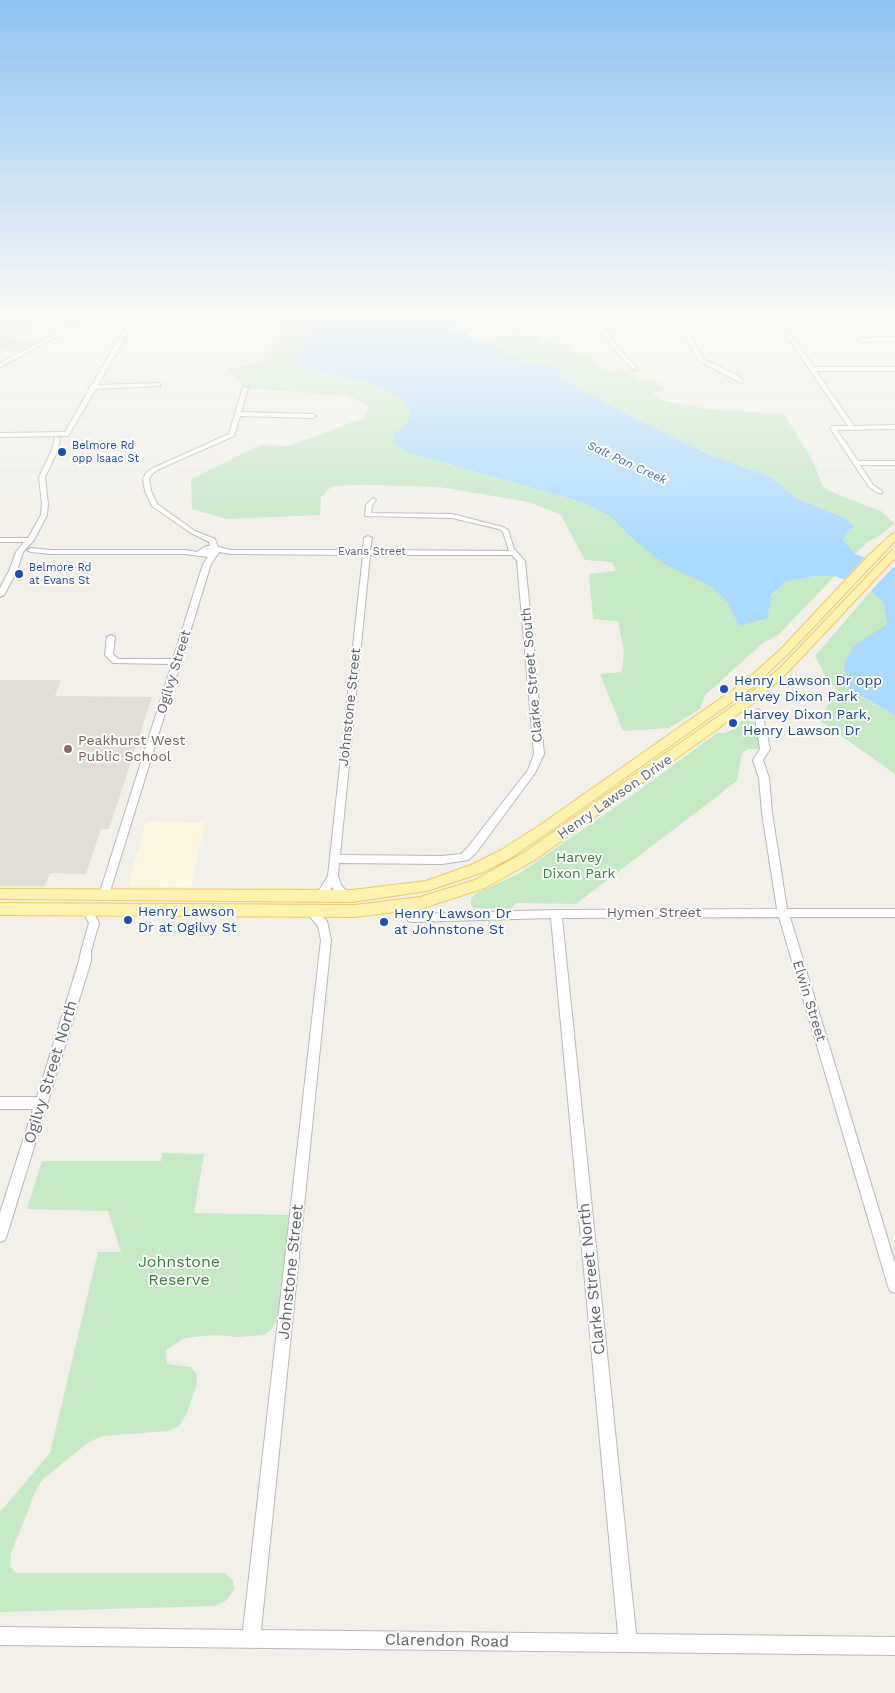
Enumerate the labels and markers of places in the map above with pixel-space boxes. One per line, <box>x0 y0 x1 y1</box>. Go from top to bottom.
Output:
place label: Belmore Rd opp Isaac St <box>72 439 139 465</box>
marker: Belmore Rd opp Isaac St <box>56 446 68 458</box>
place label: Belmore Rd at Evans St <box>29 561 91 587</box>
marker: Belmore Rd at Evans St <box>13 568 25 580</box>
place label: Henry Lawson Dr opp Harvey Dixon Park <box>734 673 882 706</box>
marker: Henry Lawson Dr opp Harvey Dixon Park <box>718 683 730 695</box>
place label: Harvey Dixon Park, Henry Lawson Dr <box>743 707 870 740</box>
marker: Harvey Dixon Park, Henry Lawson Dr <box>727 717 739 729</box>
place label: Peakhurst West Public School <box>78 733 185 766</box>
marker: Peakhurst West Public School <box>62 743 74 755</box>
place label: Henry Lawson Dr at Ogilvy St <box>138 904 237 936</box>
place label: Henry Lawson Dr at Johnstone St <box>394 906 511 939</box>
marker: Henry Lawson Dr at Ogilvy St <box>122 914 134 926</box>
marker: Henry Lawson Dr at Johnstone St <box>378 916 390 928</box>

